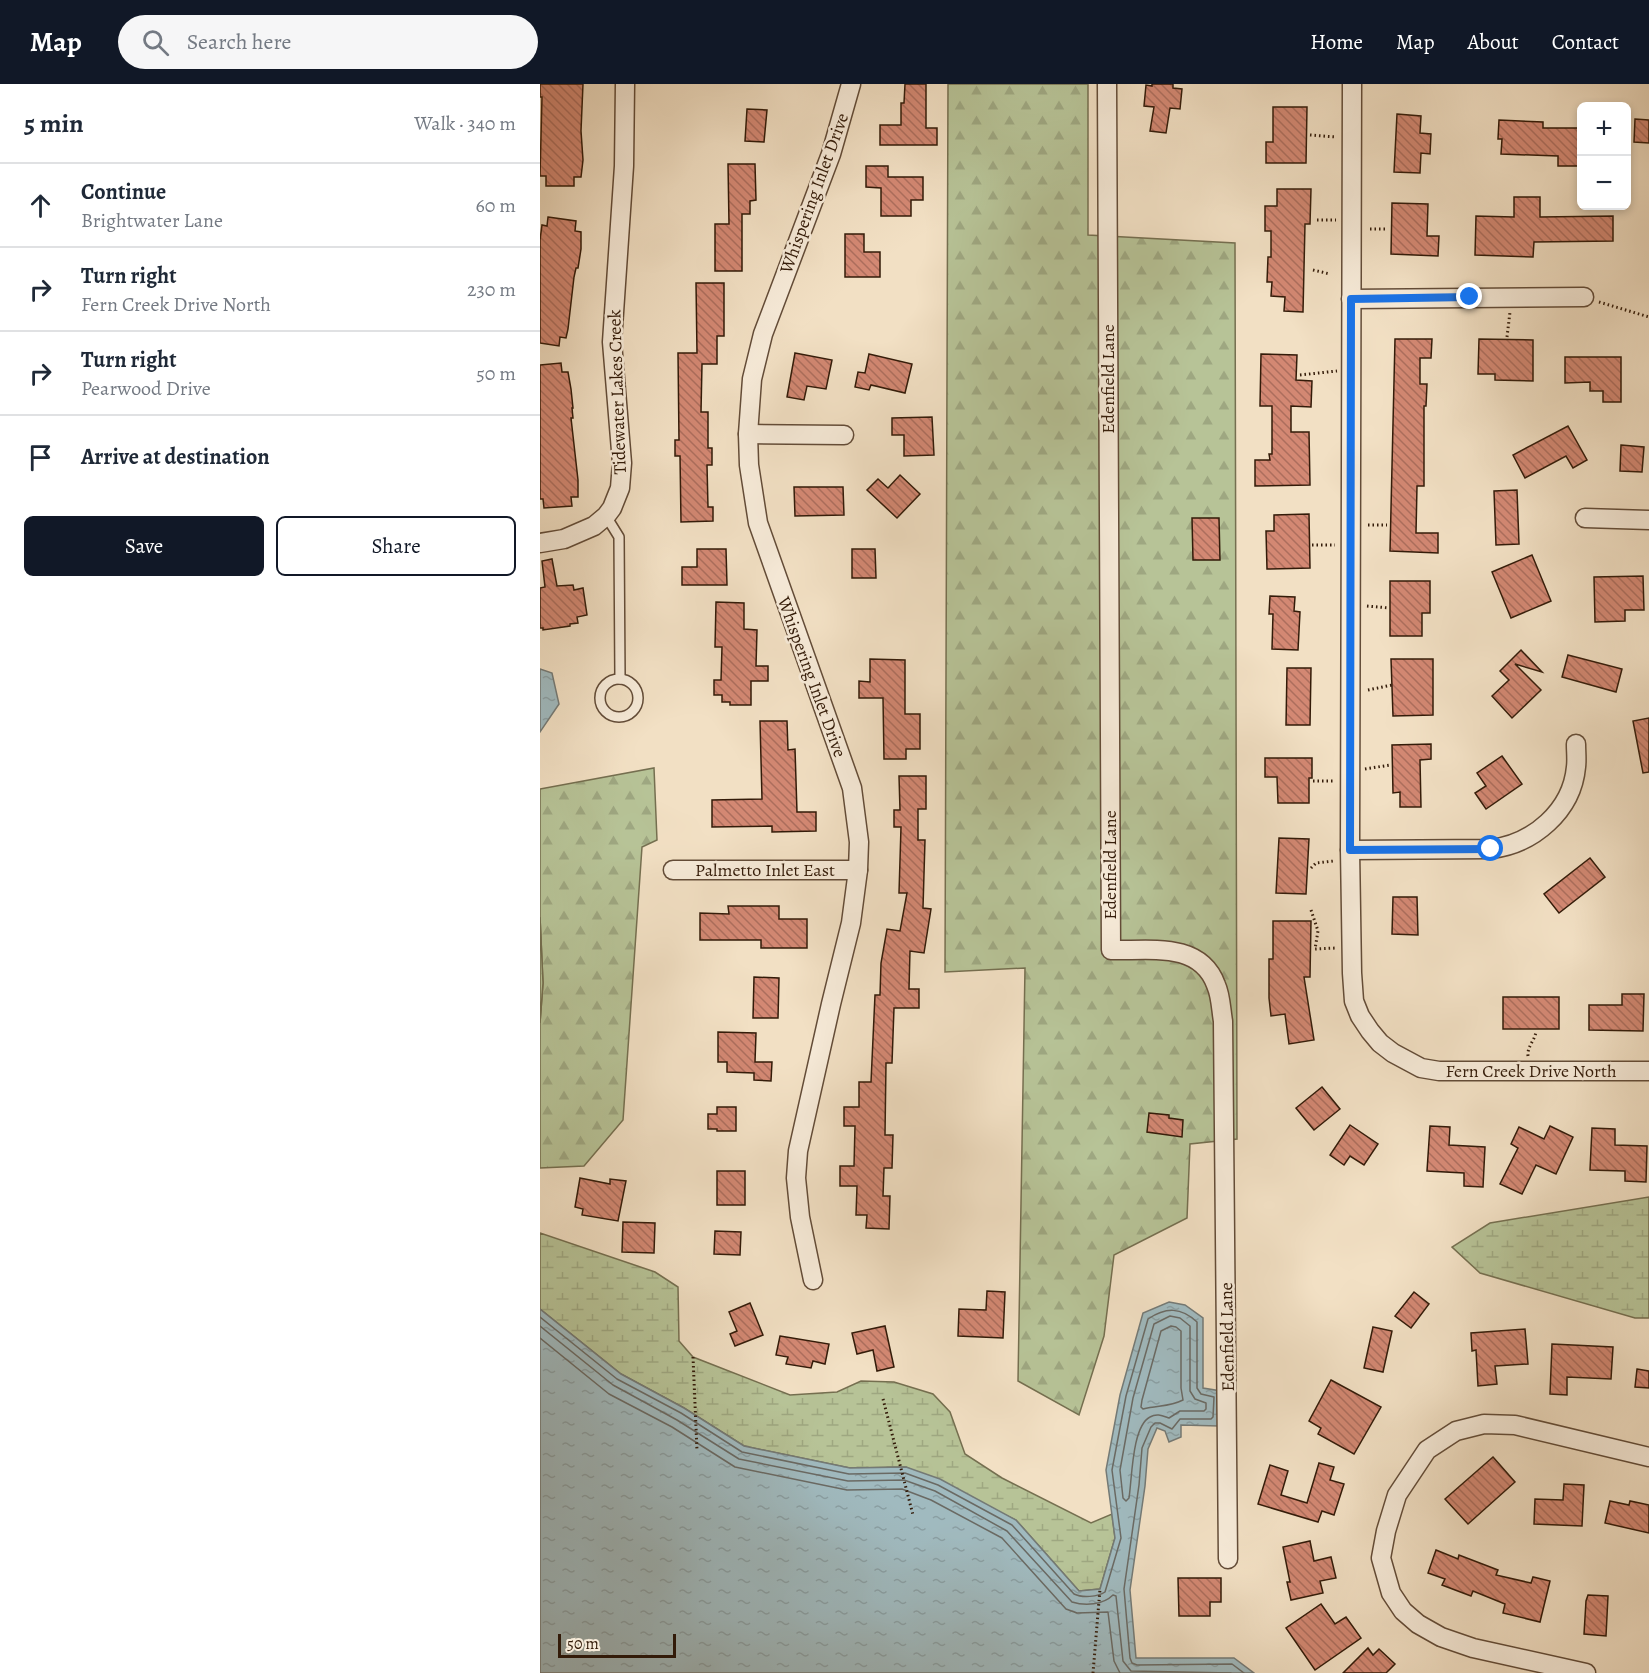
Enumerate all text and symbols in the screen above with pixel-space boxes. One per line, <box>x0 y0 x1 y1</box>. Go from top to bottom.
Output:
search box <box>118 15 538 69</box>
text: Map <box>30 23 82 61</box>
icon: search <box>139 26 172 59</box>
text: Search here <box>187 27 291 57</box>
text: Home <box>1310 28 1363 56</box>
text: Map <box>1396 28 1434 56</box>
text: About <box>1467 28 1519 56</box>
text: Contact <box>1552 28 1619 56</box>
map controls <box>1577 102 1631 210</box>
button: + <box>1577 102 1631 156</box>
text: 5 min <box>24 106 84 141</box>
street label: Whispering Inlet Drive <box>773 109 854 277</box>
text: Walk · 340 m <box>414 110 516 137</box>
button: − <box>1577 156 1631 210</box>
text: Continue <box>81 177 166 207</box>
icon: ahead <box>24 189 57 222</box>
text: 60 m <box>476 192 516 219</box>
text: Brightwater Lane <box>81 207 223 234</box>
text: Turn right <box>81 261 177 291</box>
icon: right <box>24 273 57 306</box>
text: 230 m <box>467 276 516 303</box>
route end <box>1456 283 1482 309</box>
text: Fern Creek Drive North <box>81 291 271 318</box>
street label: Tidewater Lakes Creek <box>602 309 632 475</box>
street label: Edenfield Lane <box>1096 324 1120 434</box>
text: Turn right <box>81 345 177 375</box>
icon: right <box>24 357 57 390</box>
text: 50 m <box>476 360 516 387</box>
text: Pearwood Drive <box>81 375 211 402</box>
icon: arrive <box>24 441 57 474</box>
text: Arrive at destination <box>81 442 270 472</box>
button: Save <box>24 516 264 576</box>
button: Share <box>276 516 516 576</box>
street label: Whispering Inlet Drive <box>771 593 852 761</box>
street label: Edenfield Lane <box>1098 810 1122 920</box>
route start <box>1477 835 1503 861</box>
street label: Palmetto Inlet East <box>695 858 835 882</box>
street label: Fern Creek Drive North <box>1445 1059 1617 1083</box>
street label: Edenfield Lane <box>1214 1282 1240 1392</box>
scale bar <box>558 1631 676 1658</box>
text: 50 m <box>567 1633 599 1655</box>

